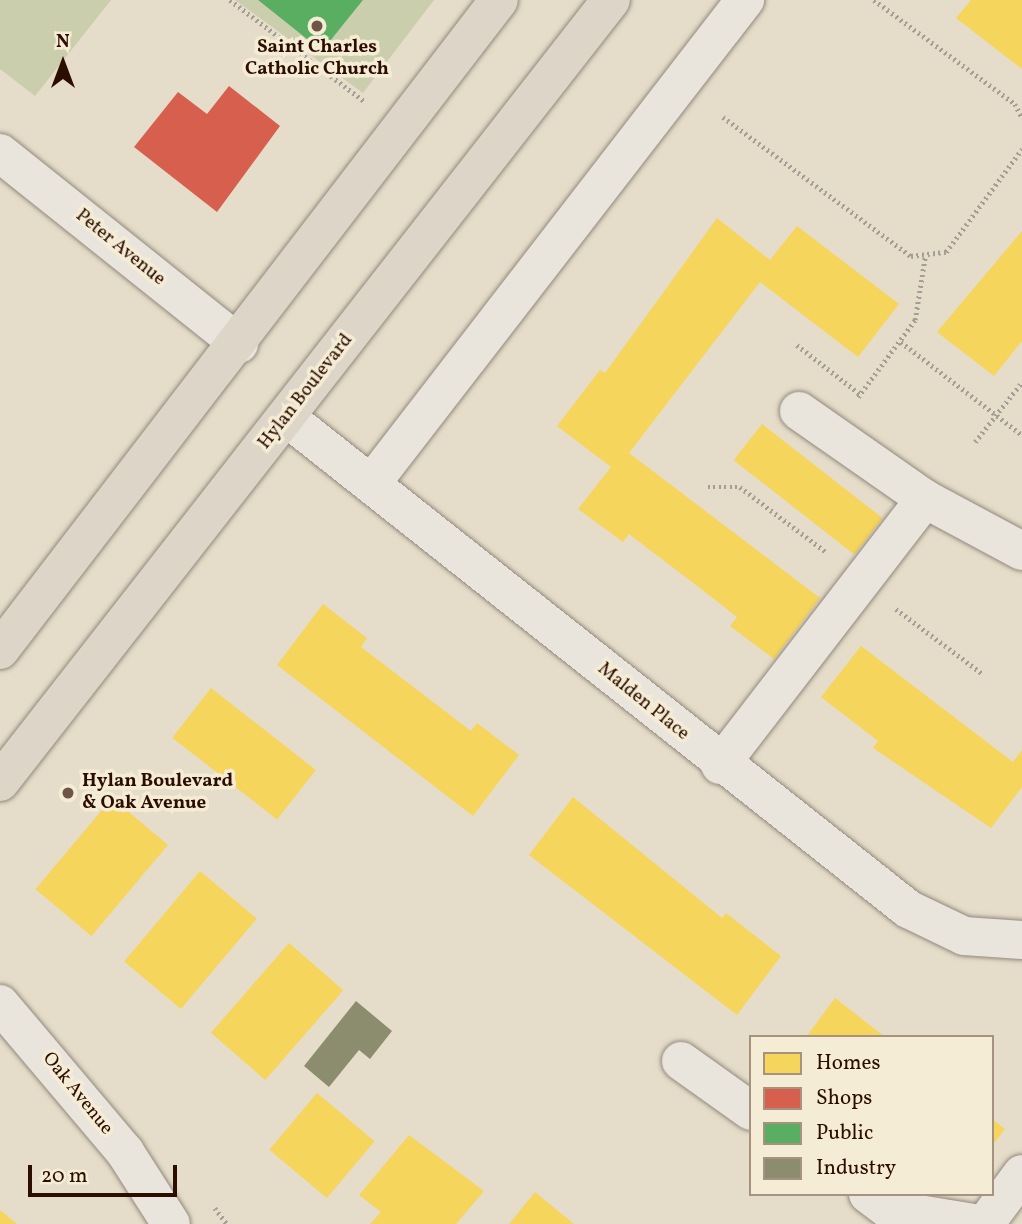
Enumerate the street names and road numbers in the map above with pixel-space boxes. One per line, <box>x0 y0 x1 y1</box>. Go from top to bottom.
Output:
street label: Peter Avenue <box>70 205 170 291</box>
street label: Hylan Boulevard <box>254 330 358 454</box>
street label: Malden Place <box>593 658 693 746</box>
street label: Oak Avenue <box>37 1048 117 1140</box>

